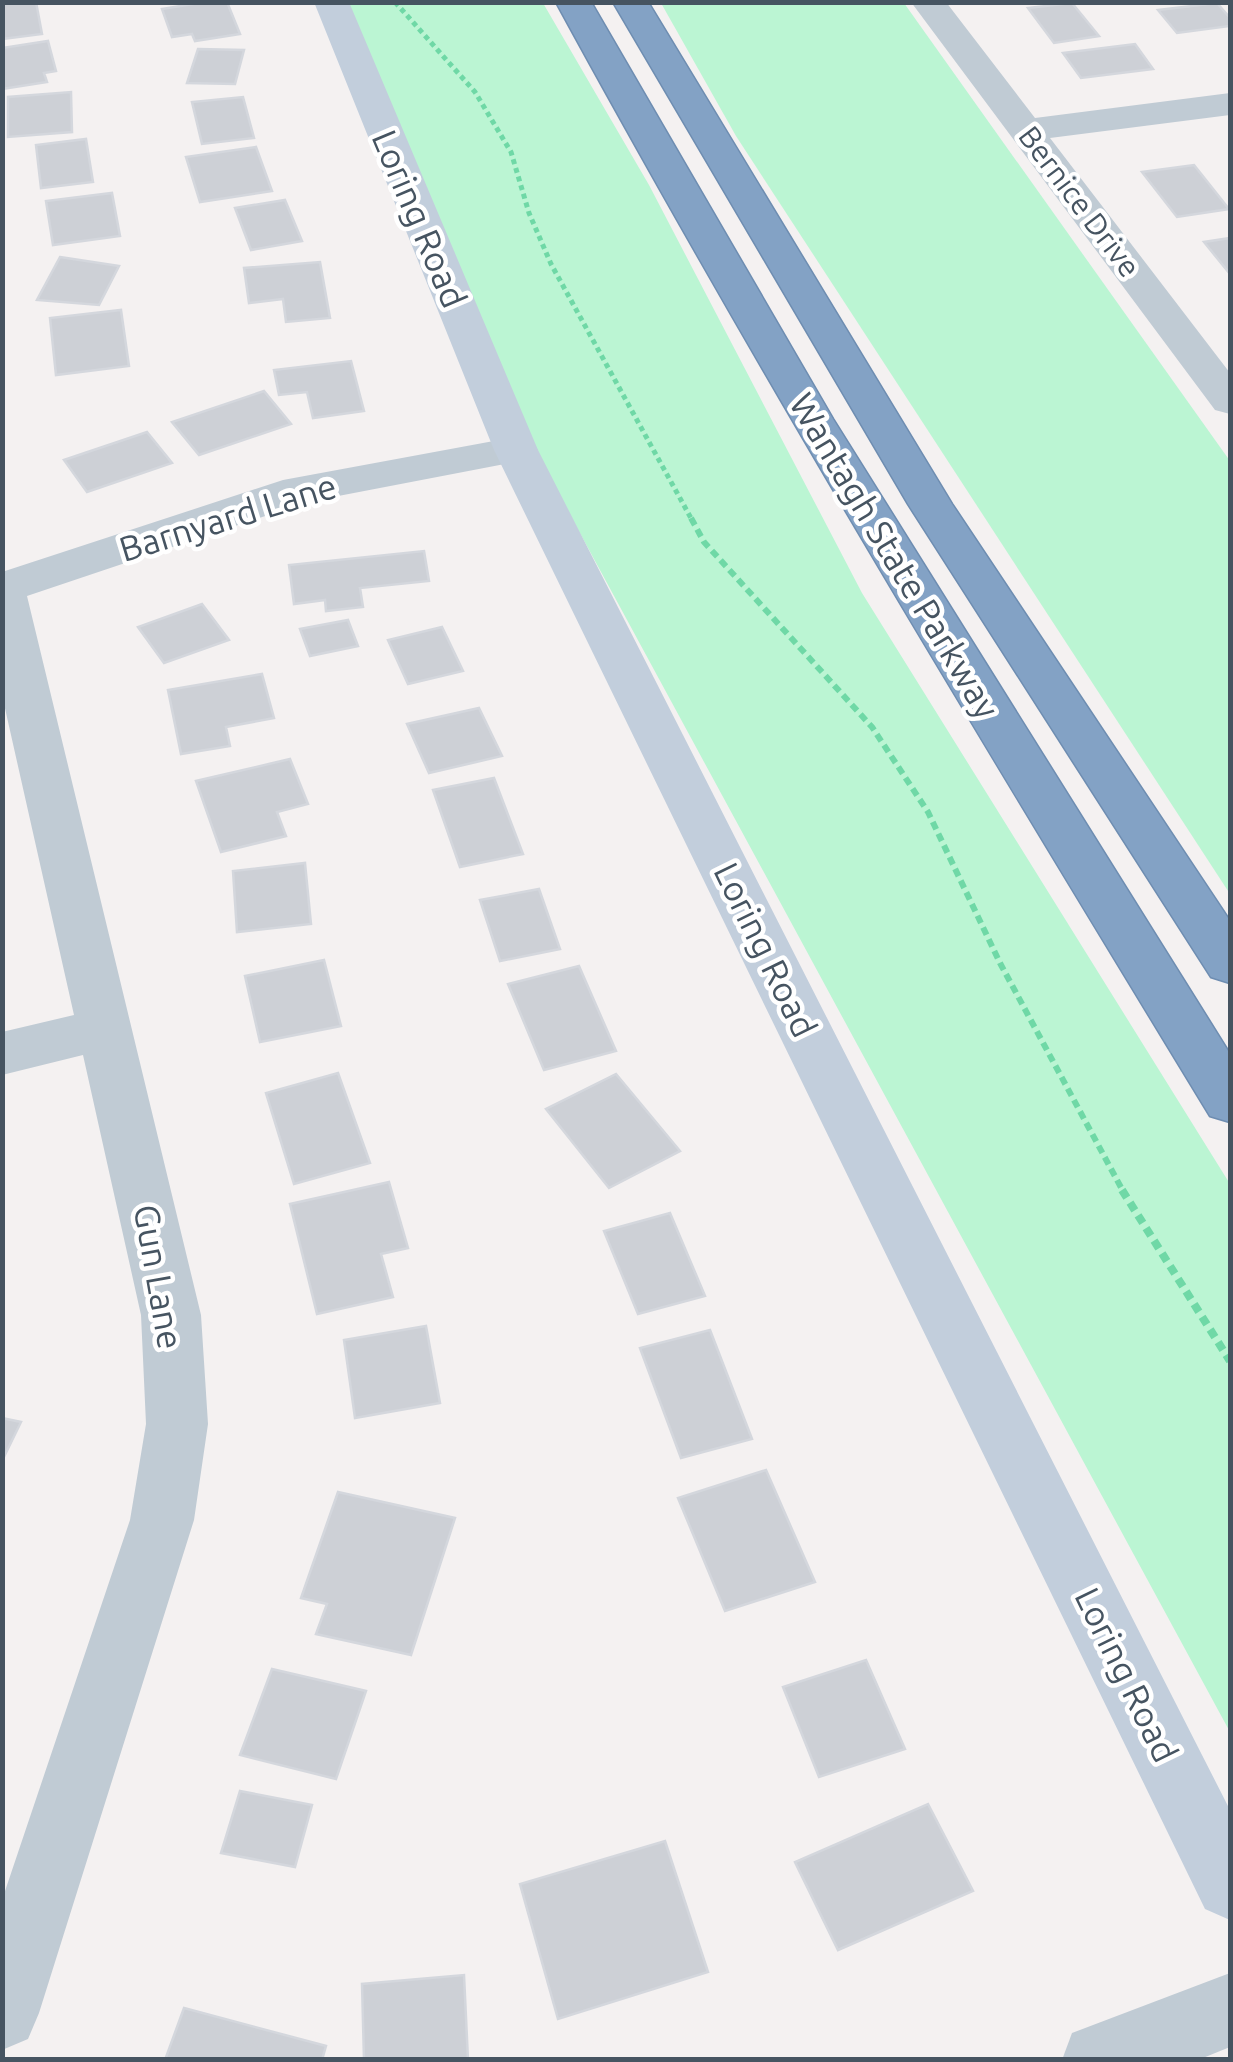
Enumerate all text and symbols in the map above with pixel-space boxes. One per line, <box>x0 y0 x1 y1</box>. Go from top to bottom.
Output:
street label: Bernice Drive <box>1012 119 1147 283</box>
street label: Loring Road <box>365 124 475 313</box>
street label: Wantagh State Parkway <box>782 386 1008 725</box>
street label: Barnyard Lane <box>114 465 341 569</box>
street label: Loring Road <box>707 856 825 1043</box>
street label: Gun Lane <box>127 1201 191 1352</box>
street label: Loring Road <box>1068 1581 1186 1768</box>

